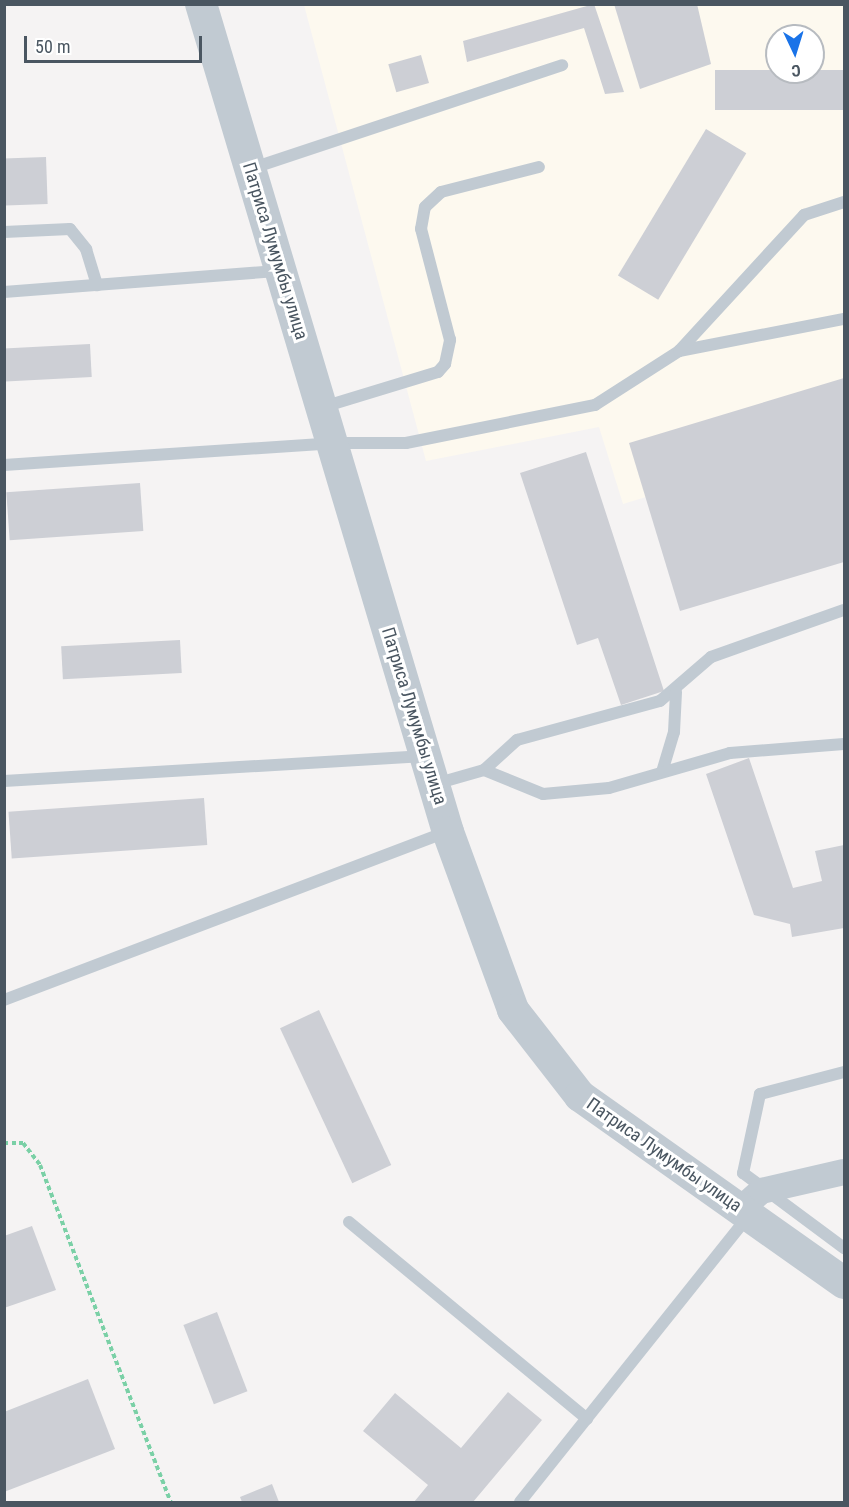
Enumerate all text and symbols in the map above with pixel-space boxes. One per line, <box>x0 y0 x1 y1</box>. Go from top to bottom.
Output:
scale bar <box>27 24 206 62</box>
north arrow <box>765 24 825 84</box>
text: 50 m <box>35 36 70 57</box>
text: С <box>791 61 801 80</box>
street label: Патриса Лумумбы улица <box>238 160 312 342</box>
street label: Патриса Лумумбы улица <box>377 625 451 807</box>
street label: Патриса Лумумбы улица <box>582 1093 746 1217</box>

